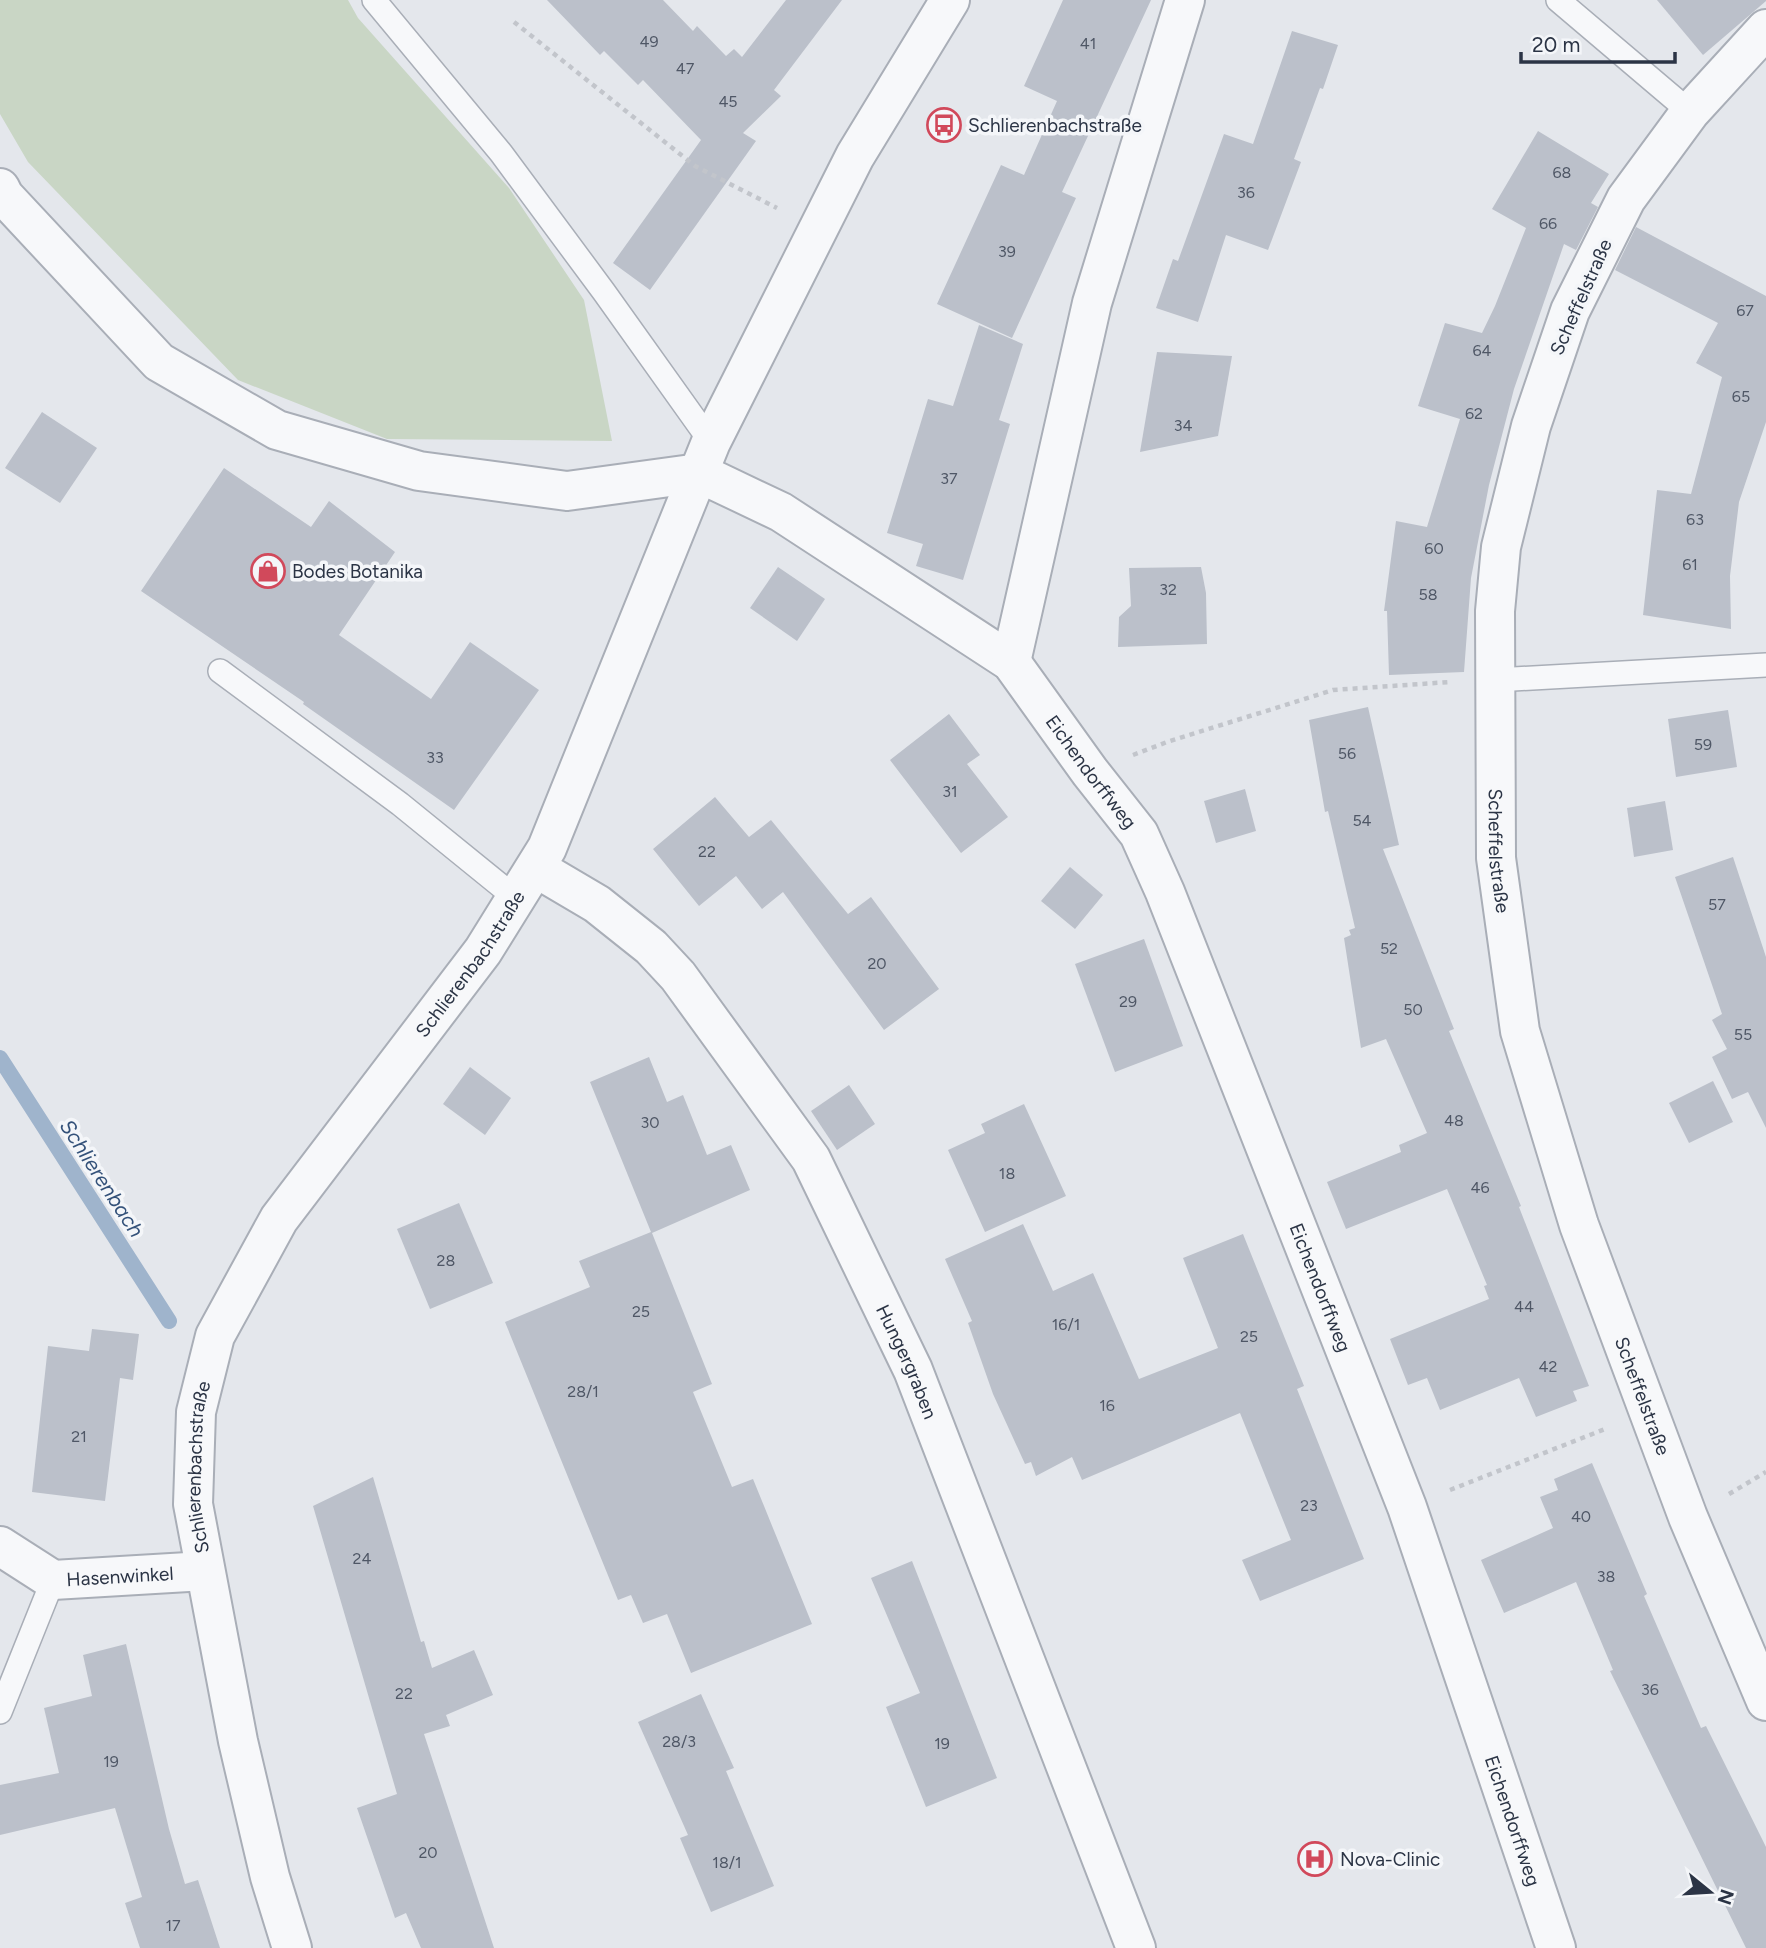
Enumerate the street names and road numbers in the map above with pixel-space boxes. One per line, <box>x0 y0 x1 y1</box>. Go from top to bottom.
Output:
street label: Scheffelstraße <box>1545 235 1617 359</box>
street label: Eichendorffweg <box>1041 710 1142 833</box>
street label: Scheffelstraße <box>1484 788 1515 914</box>
street label: Schlierenbachstraße <box>410 886 529 1041</box>
street label: Eichendorffweg <box>1285 1220 1356 1355</box>
street label: Hungergraben <box>872 1301 942 1422</box>
street label: Scheffelstraße <box>1610 1333 1675 1458</box>
street label: Schlierenbachstraße <box>181 1378 215 1556</box>
street label: Hasenwinkel <box>66 1561 174 1591</box>
street label: Eichendorffweg <box>1480 1752 1546 1889</box>

